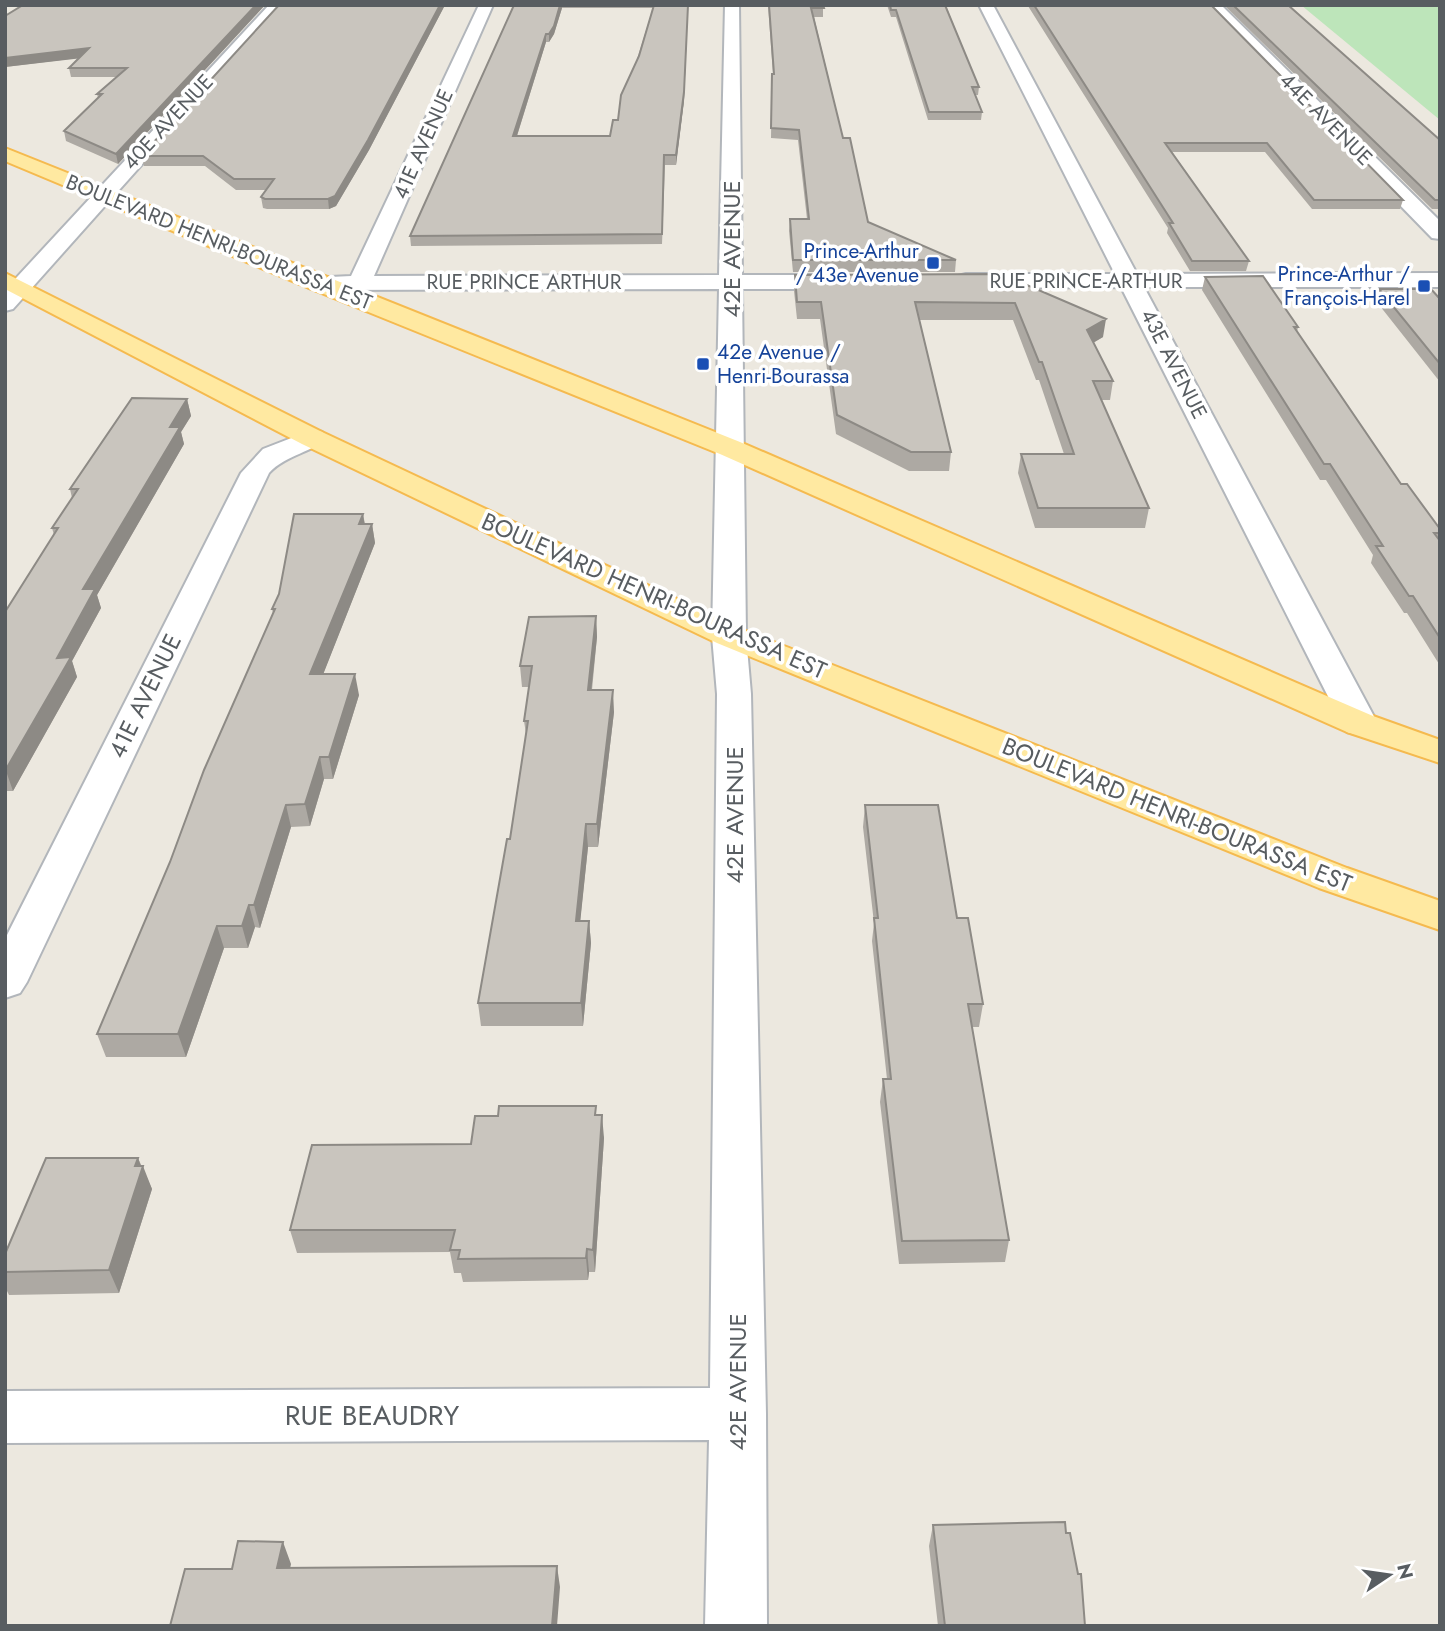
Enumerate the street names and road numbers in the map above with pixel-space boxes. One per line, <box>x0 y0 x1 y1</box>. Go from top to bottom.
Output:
street label: 44E AVENUE <box>1273 66 1379 172</box>
street label: 40E AVENUE <box>116 68 220 176</box>
street label: 41E AVENUE <box>385 84 461 204</box>
street label: BOULEVARD HENRI-BOURASSA EST <box>61 167 377 317</box>
street label: 42E AVENUE <box>714 180 749 318</box>
street label: RUE PRINCE-ARTHUR <box>989 266 1183 296</box>
street label: RUE PRINCE ARTHUR <box>427 267 622 297</box>
street label: 43E AVENUE <box>1133 304 1215 424</box>
street label: BOULEVARD HENRI-BOURASSA EST <box>476 503 832 688</box>
street label: 41E AVENUE <box>99 628 190 764</box>
street label: BOULEVARD HENRI-BOURASSA EST <box>997 728 1357 901</box>
street label: 42E AVENUE <box>717 746 752 884</box>
street label: 42E AVENUE <box>720 1313 755 1451</box>
street label: RUE BEAUDRY <box>285 1395 460 1436</box>

